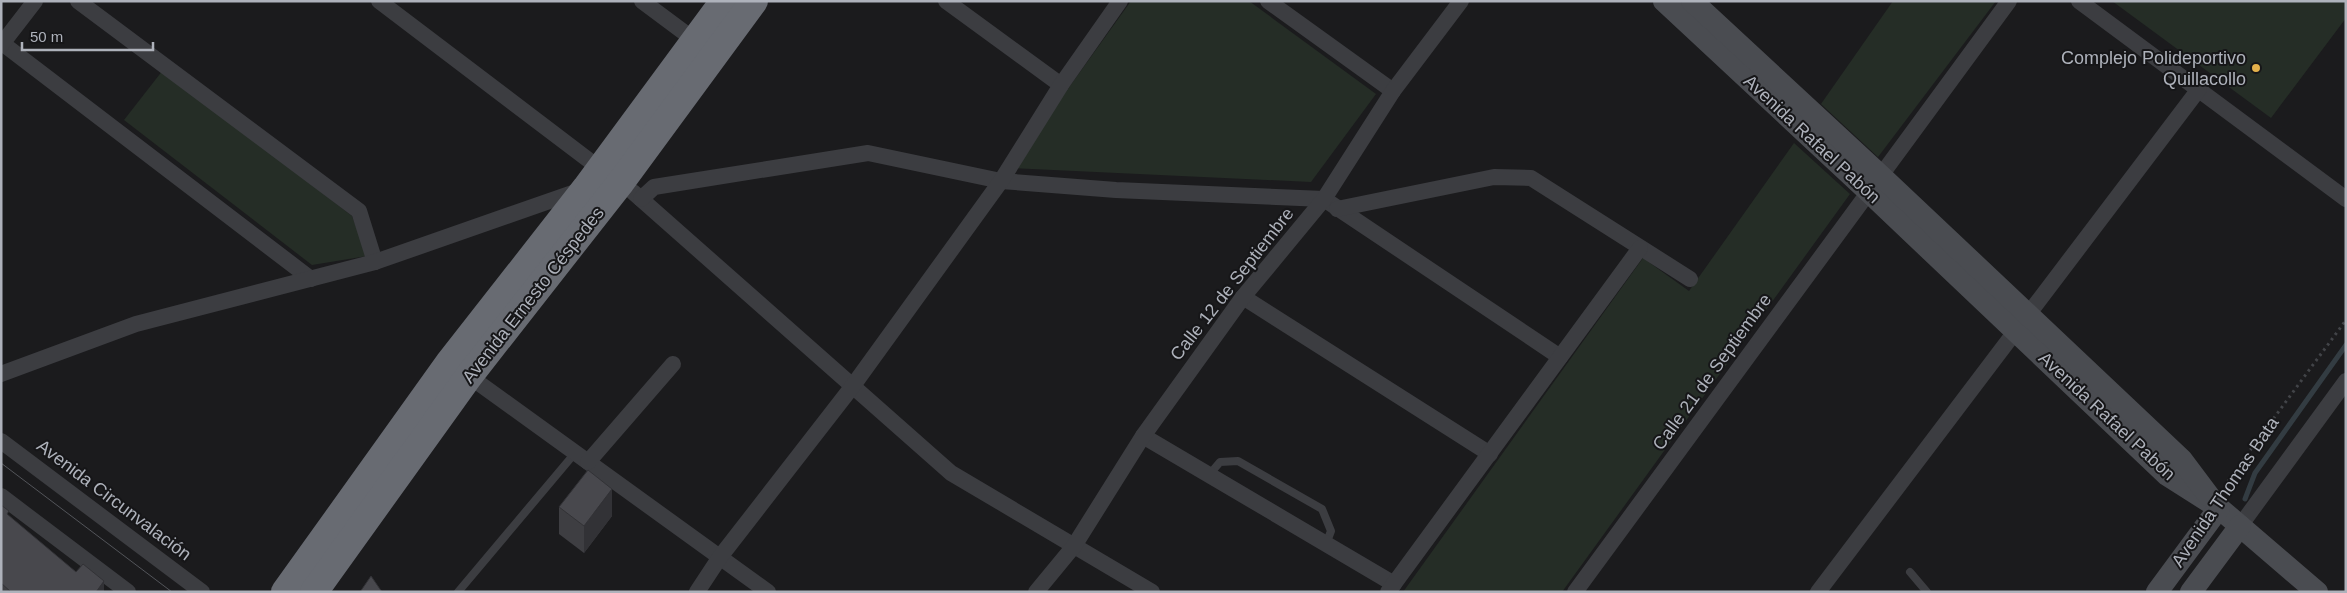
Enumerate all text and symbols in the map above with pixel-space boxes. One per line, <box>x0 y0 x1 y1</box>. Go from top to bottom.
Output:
scale bar <box>22 20 154 52</box>
text: 50 m <box>30 28 63 45</box>
place label: Complejo Polideportivo Quillacollo <box>2061 48 2246 89</box>
marker: Complejo Polideportivo Quillacollo <box>2250 62 2262 74</box>
street label: Avenida Rafael Pabón <box>1740 71 1884 207</box>
street label: Avenida Ernesto Céspedes <box>458 203 608 387</box>
street label: Calle 12 de Septiembre <box>1166 204 1298 364</box>
street label: Calle 21 de Septiembre <box>1649 290 1775 454</box>
street label: Avenida Rafael Pabón <box>2035 348 2179 484</box>
street label: Avenida Thomas Bata <box>2167 412 2283 571</box>
street label: Avenida Circunvalación <box>33 436 195 564</box>

